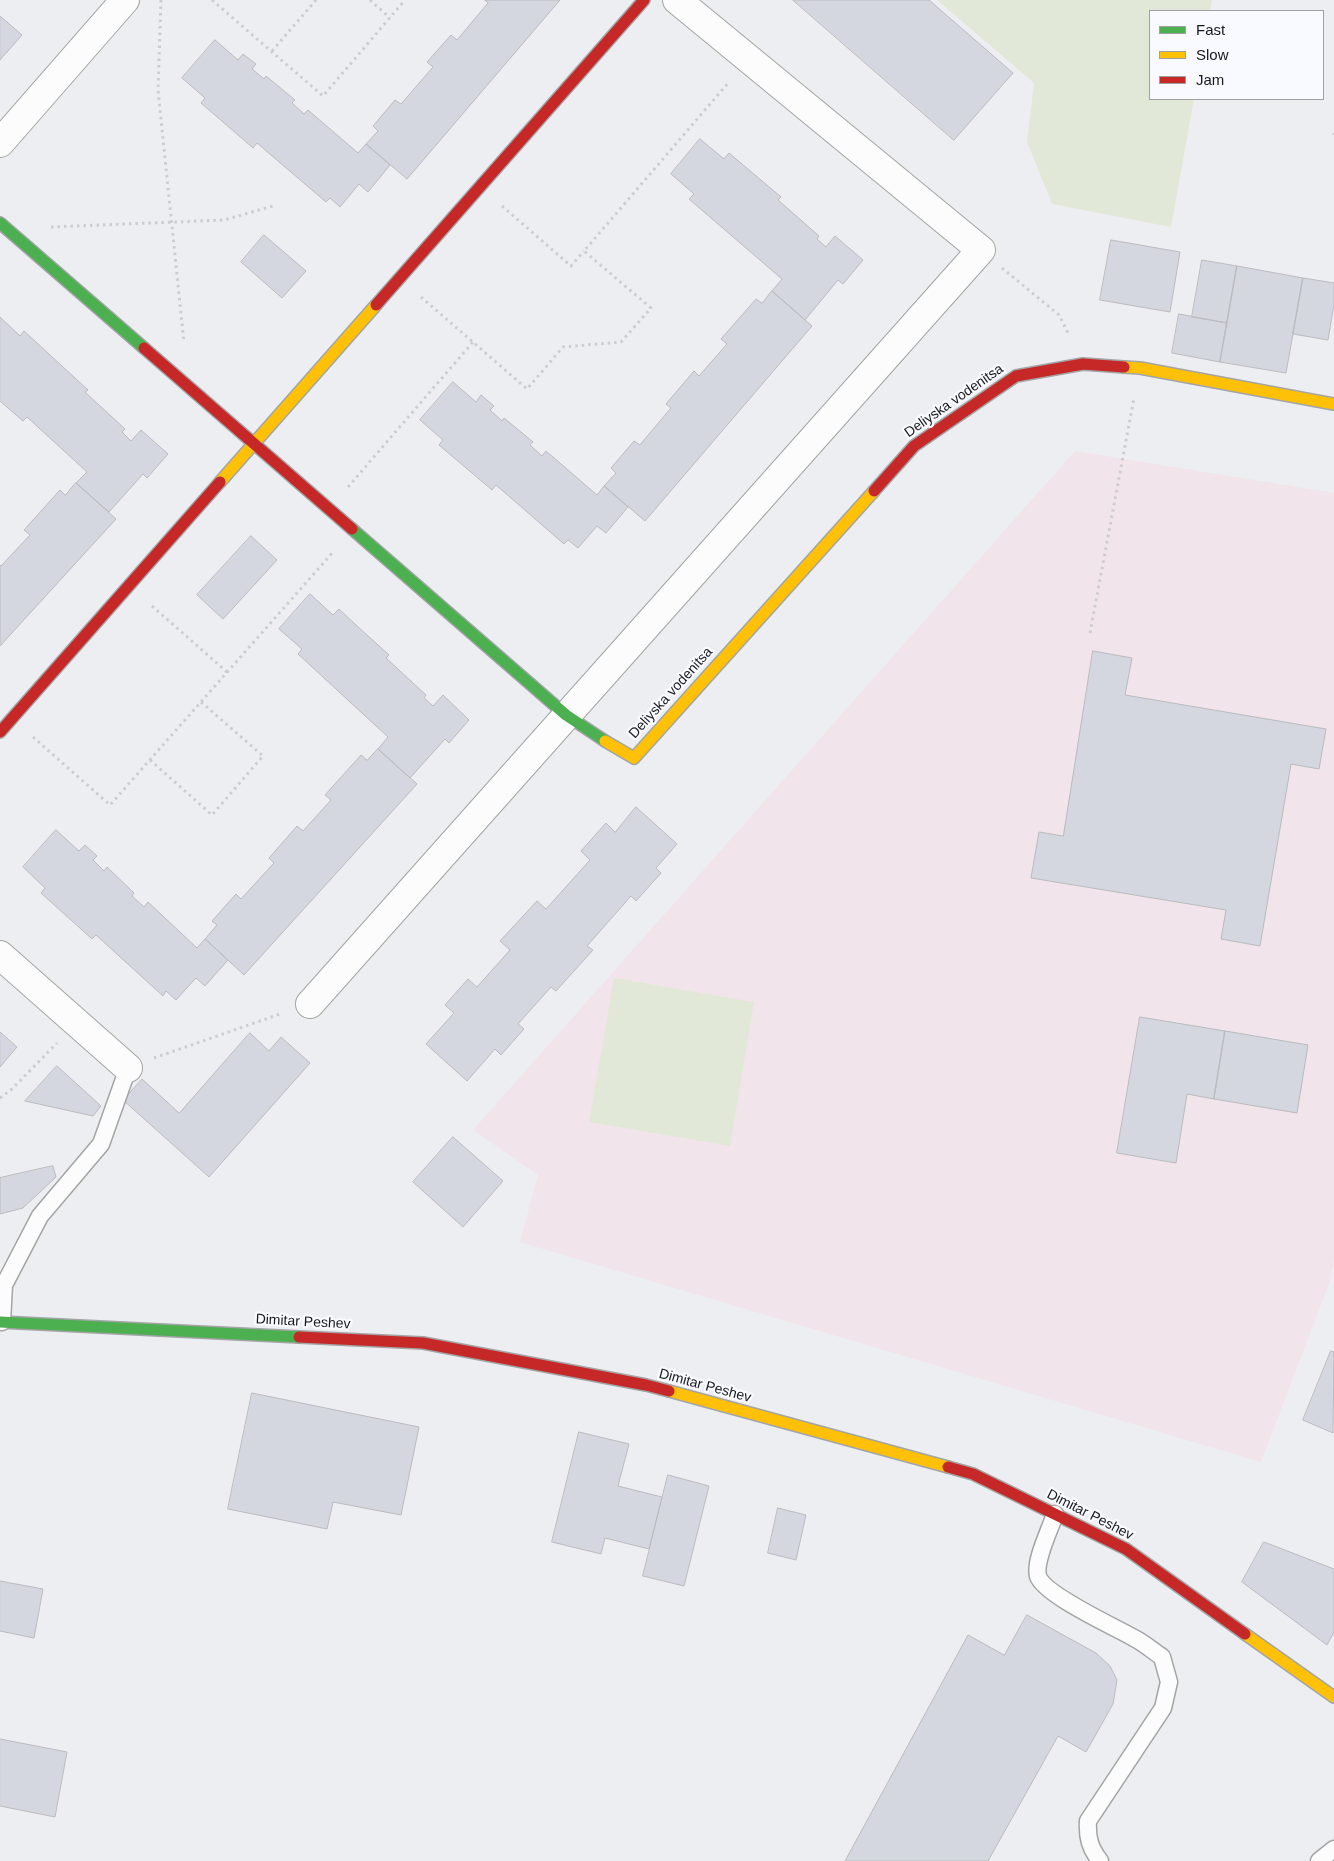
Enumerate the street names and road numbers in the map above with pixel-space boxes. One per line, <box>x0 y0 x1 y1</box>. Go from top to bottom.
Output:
street label: Deliyska vodenitsa <box>901 361 1007 441</box>
street label: Deliyska vodenitsa <box>626 644 716 742</box>
street label: Dimitar Peshev <box>255 1311 351 1333</box>
street label: Dimitar Peshev <box>657 1366 753 1406</box>
street label: Dimitar Peshev <box>1044 1486 1136 1544</box>

